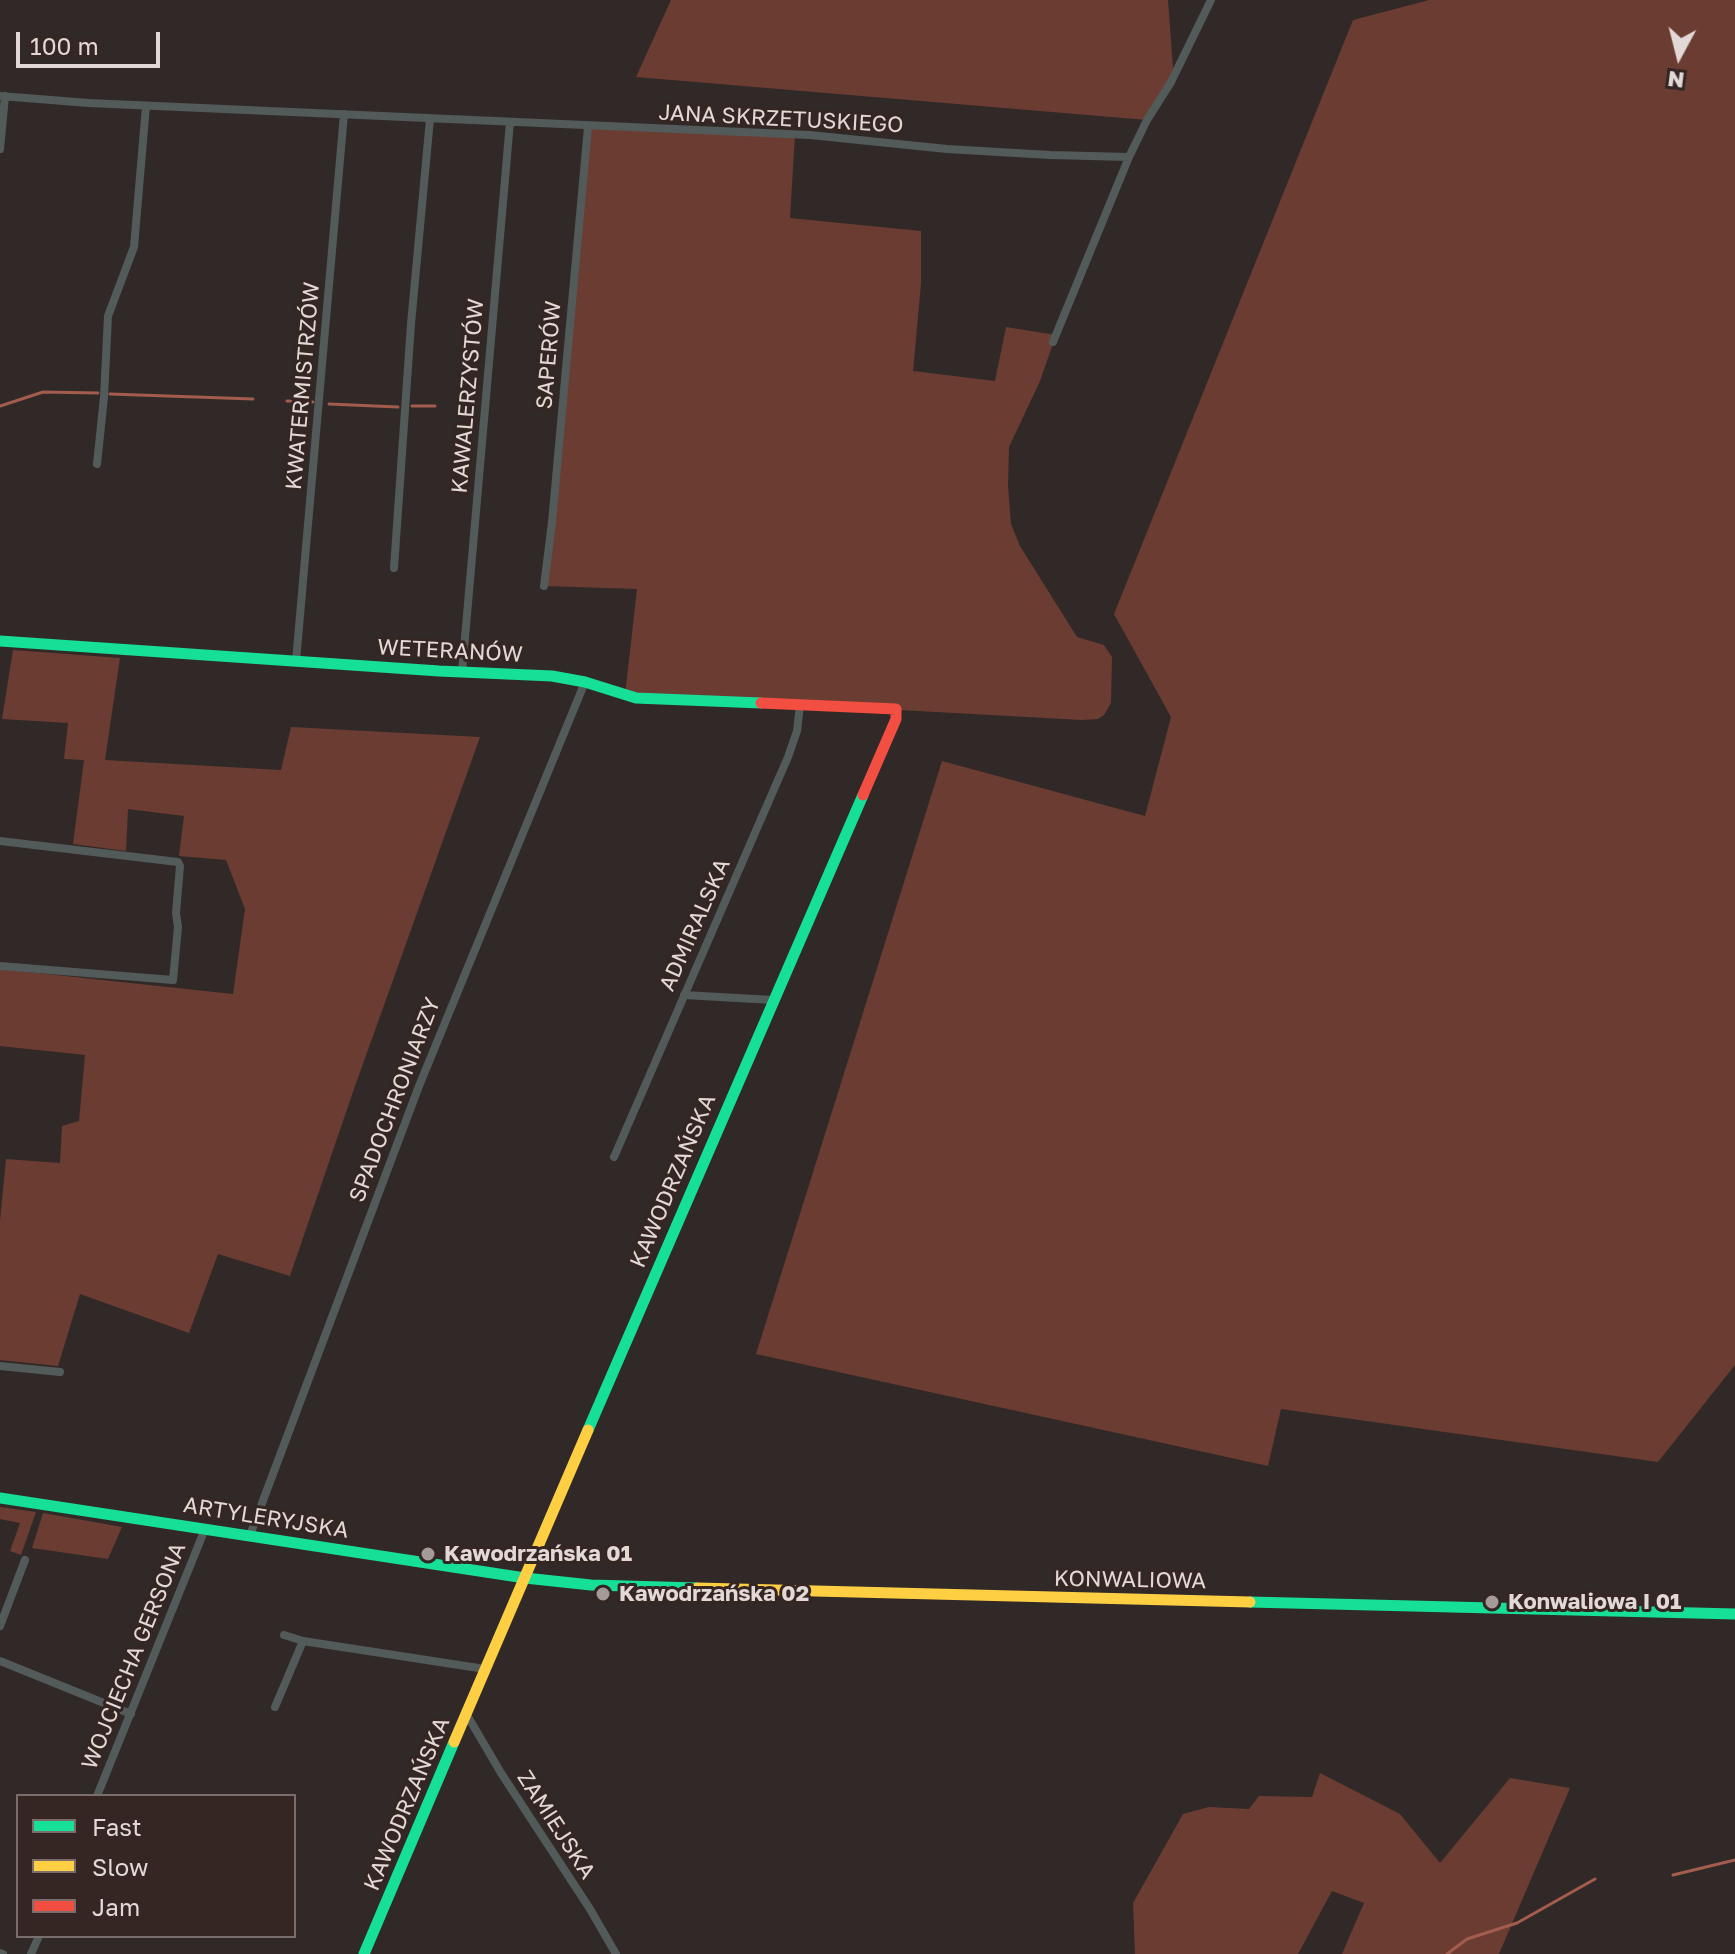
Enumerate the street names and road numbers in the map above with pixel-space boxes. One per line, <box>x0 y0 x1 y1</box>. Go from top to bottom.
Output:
street label: JANA SKRZETUSKIEGO <box>658 99 904 139</box>
street label: KWATERMISTRZÓW <box>281 281 325 491</box>
street label: KAWALERZYSTÓW <box>446 297 490 495</box>
street label: SAPERÓW <box>531 300 567 410</box>
street label: WETERANÓW <box>377 634 523 668</box>
street label: ADMIRALSKA <box>654 855 736 995</box>
street label: SPADOCHRONIARZY <box>344 994 446 1206</box>
street label: KAWODRZAŃSKA <box>625 1090 721 1272</box>
street label: ARTYLERYJSKA <box>182 1492 350 1544</box>
street label: WOJCIECHA GERSONA <box>76 1539 192 1773</box>
street label: KONWALIOWA <box>1054 1565 1206 1595</box>
street label: KAWODRZAŃSKA <box>359 1713 455 1895</box>
street label: ZAMIEJSKA <box>511 1766 601 1884</box>

